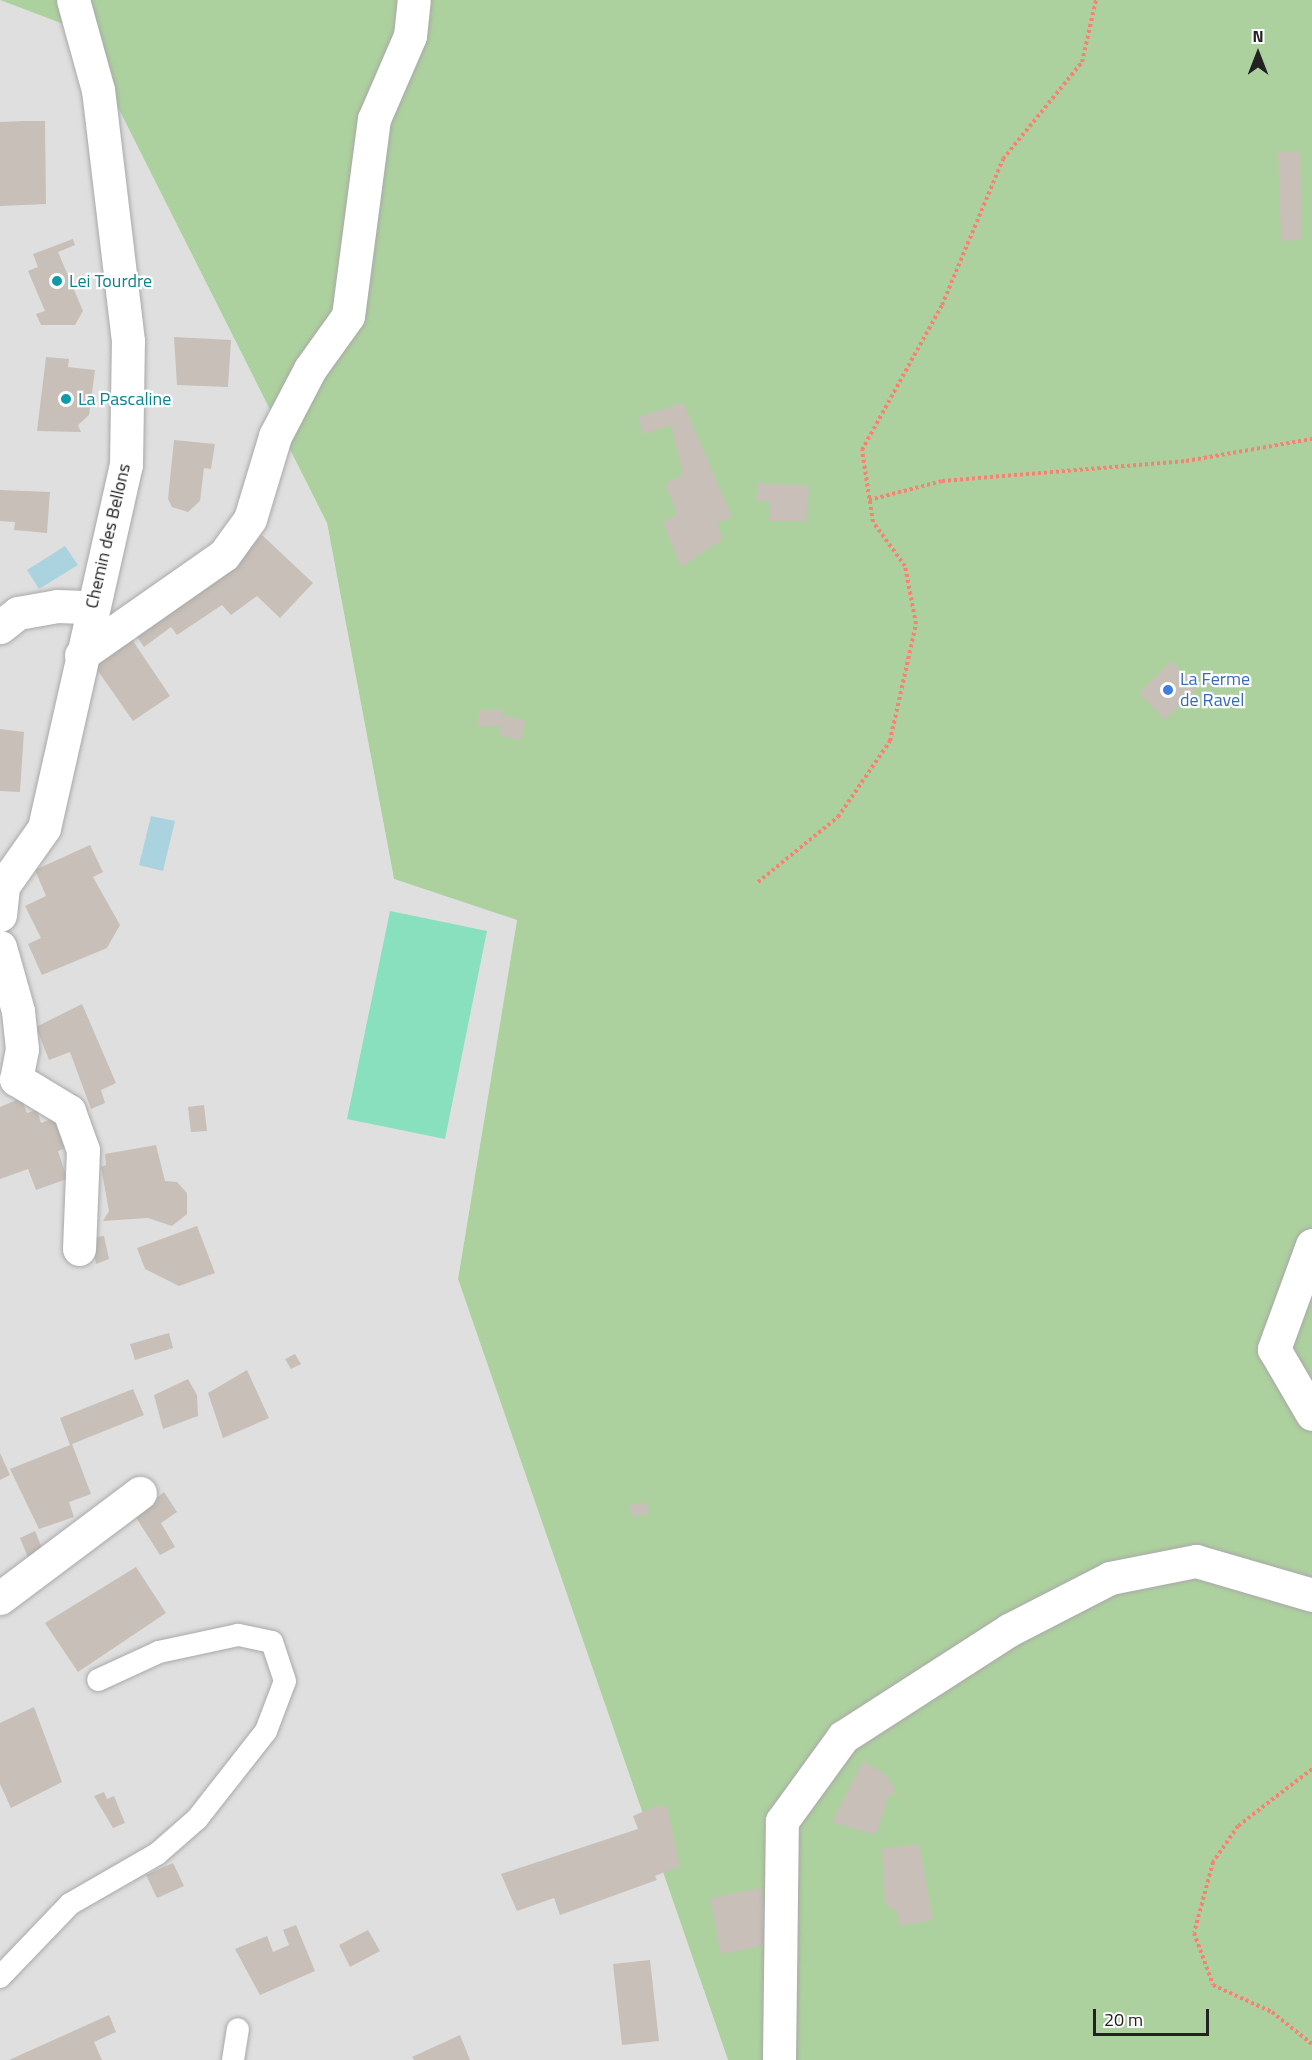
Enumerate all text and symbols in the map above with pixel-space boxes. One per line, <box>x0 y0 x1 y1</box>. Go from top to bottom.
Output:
north arrow <box>1228 24 1288 84</box>
text: N <box>1252 24 1264 48</box>
place label: Lei Tourdre <box>69 270 152 292</box>
marker: Lei Tourdre <box>50 274 64 288</box>
place label: La Pascaline <box>78 388 171 410</box>
marker: La Pascaline <box>59 392 73 406</box>
street label: Chemin des Bellons <box>81 461 135 611</box>
place label: La Ferme de Ravel <box>1180 669 1250 712</box>
marker: La Ferme de Ravel <box>1161 683 1175 697</box>
scale bar <box>1096 1997 1212 2035</box>
text: 20 m <box>1104 2006 1143 2033</box>

